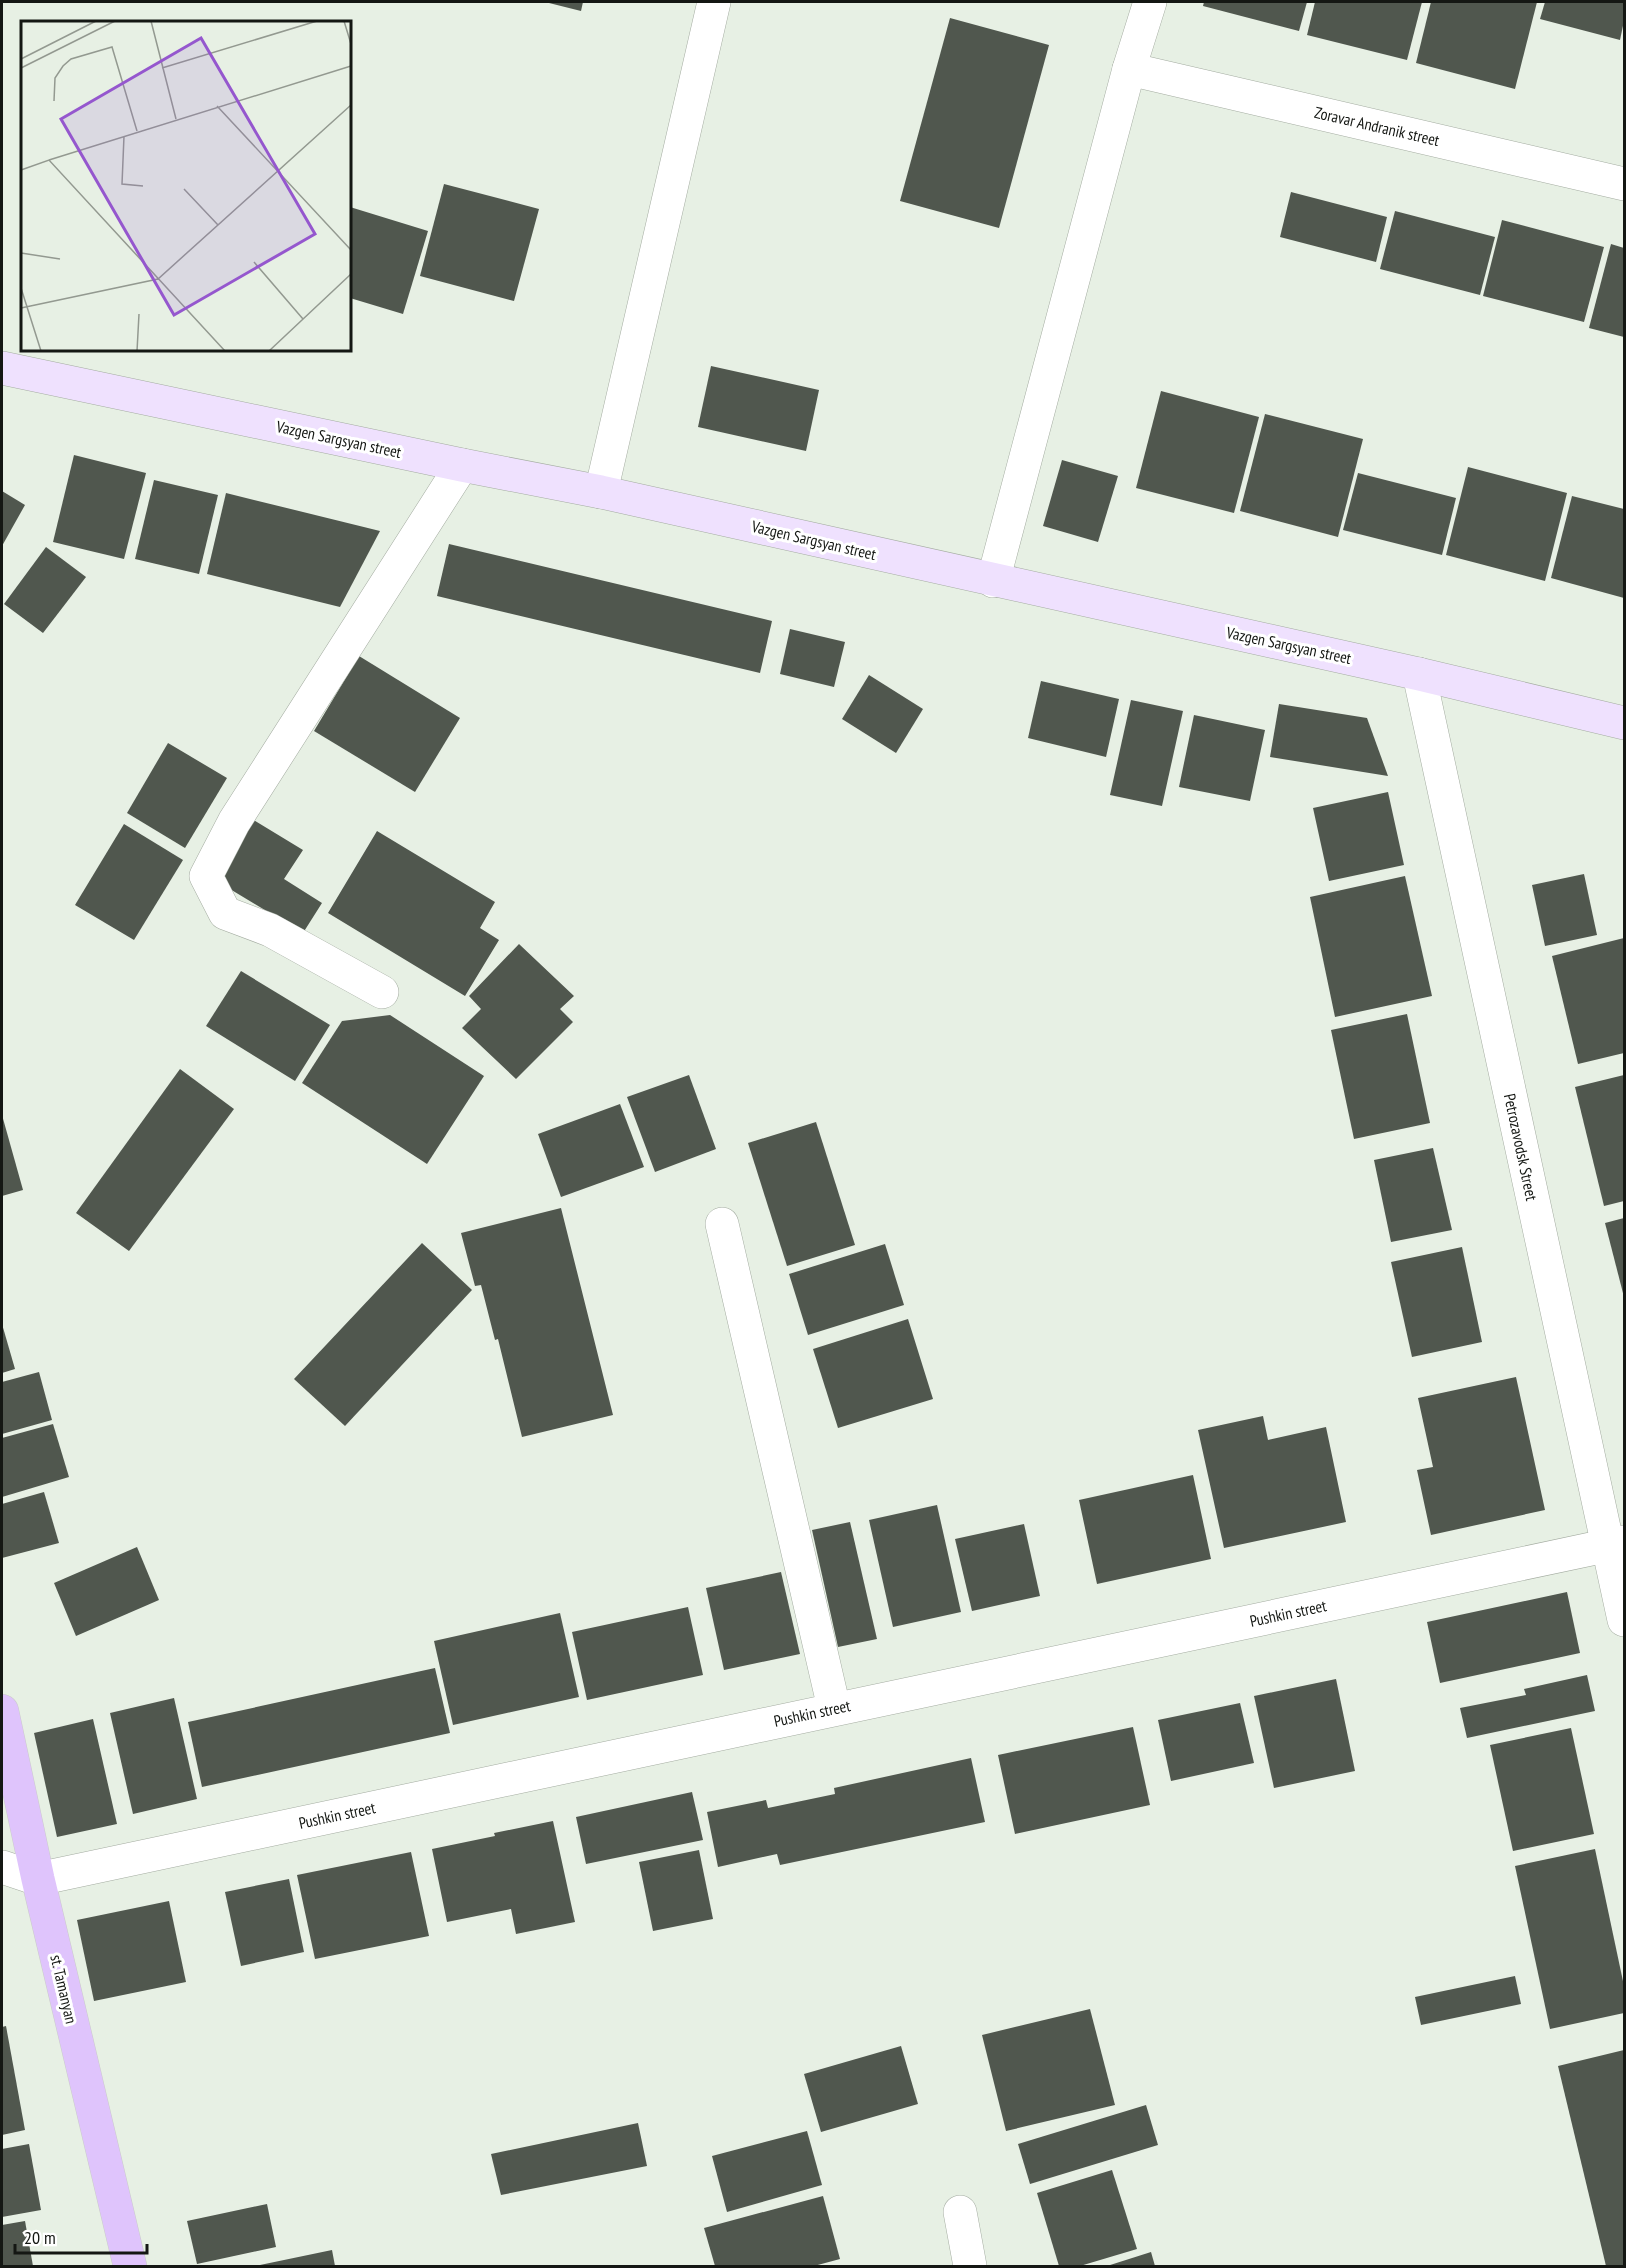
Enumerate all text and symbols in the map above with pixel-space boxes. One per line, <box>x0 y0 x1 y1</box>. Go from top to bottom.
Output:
inset map <box>21 21 351 351</box>
street label: Zoravar Andranik street <box>1313 102 1442 150</box>
street label: Vazgen Sargsyan street <box>274 416 404 462</box>
street label: Vazgen Sargsyan street <box>749 516 879 564</box>
street label: Vazgen Sargsyan street <box>1224 622 1354 668</box>
street label: Petrozavodsk Street <box>1500 1092 1542 1203</box>
street label: Pushkin street <box>1248 1595 1329 1631</box>
street label: Pushkin street <box>772 1695 853 1731</box>
street label: Pushkin street <box>297 1797 378 1833</box>
street label: st. Tamanyan <box>46 1953 82 2025</box>
scale bar <box>15 2217 147 2255</box>
text: 20 m <box>24 2226 56 2249</box>

